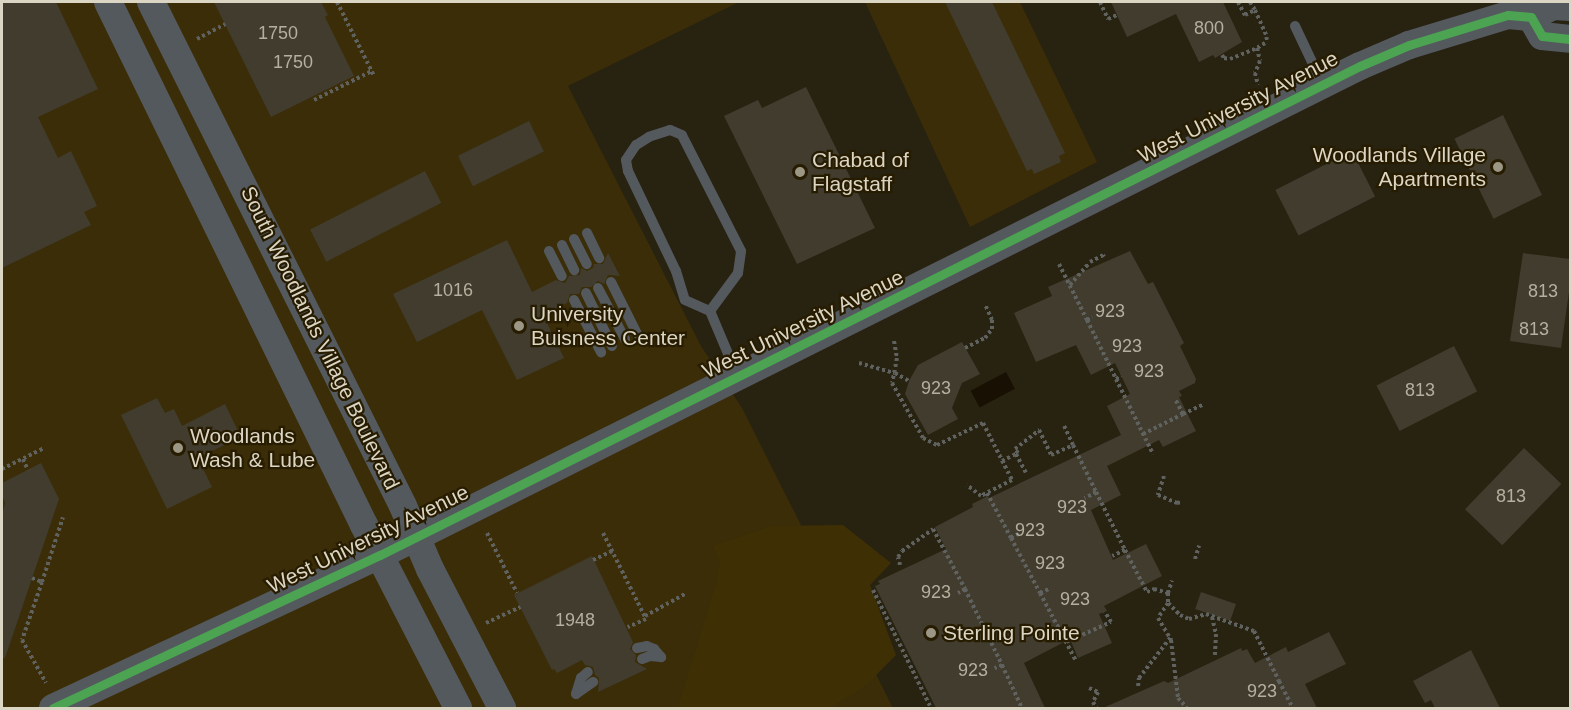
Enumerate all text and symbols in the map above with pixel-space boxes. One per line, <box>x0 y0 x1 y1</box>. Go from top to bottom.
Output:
house number: 800 <box>1194 17 1224 39</box>
house number: 1750 <box>258 22 298 44</box>
street label: West University Avenue <box>1133 45 1343 169</box>
house number: 1750 <box>273 51 313 73</box>
place label: Woodlands Village Apartments <box>1313 142 1486 192</box>
place label: Chabad of Flagstaff <box>812 147 909 197</box>
marker: Woodlands Village Apartments <box>1491 160 1505 174</box>
marker: Chabad of Flagstaff <box>793 165 807 179</box>
street label: South Woodlands Village Boulevard <box>235 182 405 494</box>
street label: West University Avenue <box>698 264 908 384</box>
house number: 1016 <box>433 279 473 301</box>
house number: 813 <box>1528 280 1558 302</box>
house number: 923 <box>1095 300 1125 322</box>
place label: University Buisness Center <box>531 301 685 351</box>
house number: 813 <box>1519 318 1549 340</box>
marker: University Buisness Center <box>512 319 526 333</box>
house number: 923 <box>1112 335 1142 357</box>
house number: 923 <box>1134 360 1164 382</box>
house number: 923 <box>921 377 951 399</box>
house number: 813 <box>1405 379 1435 401</box>
place label: Woodlands Wash & Lube <box>190 423 315 473</box>
marker: Woodlands Wash & Lube <box>171 441 185 455</box>
street label: West University Avenue <box>263 479 473 599</box>
house number: 813 <box>1496 485 1526 507</box>
house number: 923 <box>1057 496 1087 518</box>
house number: 923 <box>1015 519 1045 541</box>
house number: 923 <box>1035 552 1065 574</box>
house number: 923 <box>921 581 951 603</box>
house number: 923 <box>1060 588 1090 610</box>
house number: 1948 <box>555 609 595 631</box>
place label: Sterling Pointe <box>943 620 1080 646</box>
marker: Sterling Pointe <box>924 626 938 640</box>
house number: 923 <box>958 659 988 681</box>
house number: 923 <box>1247 680 1277 702</box>

